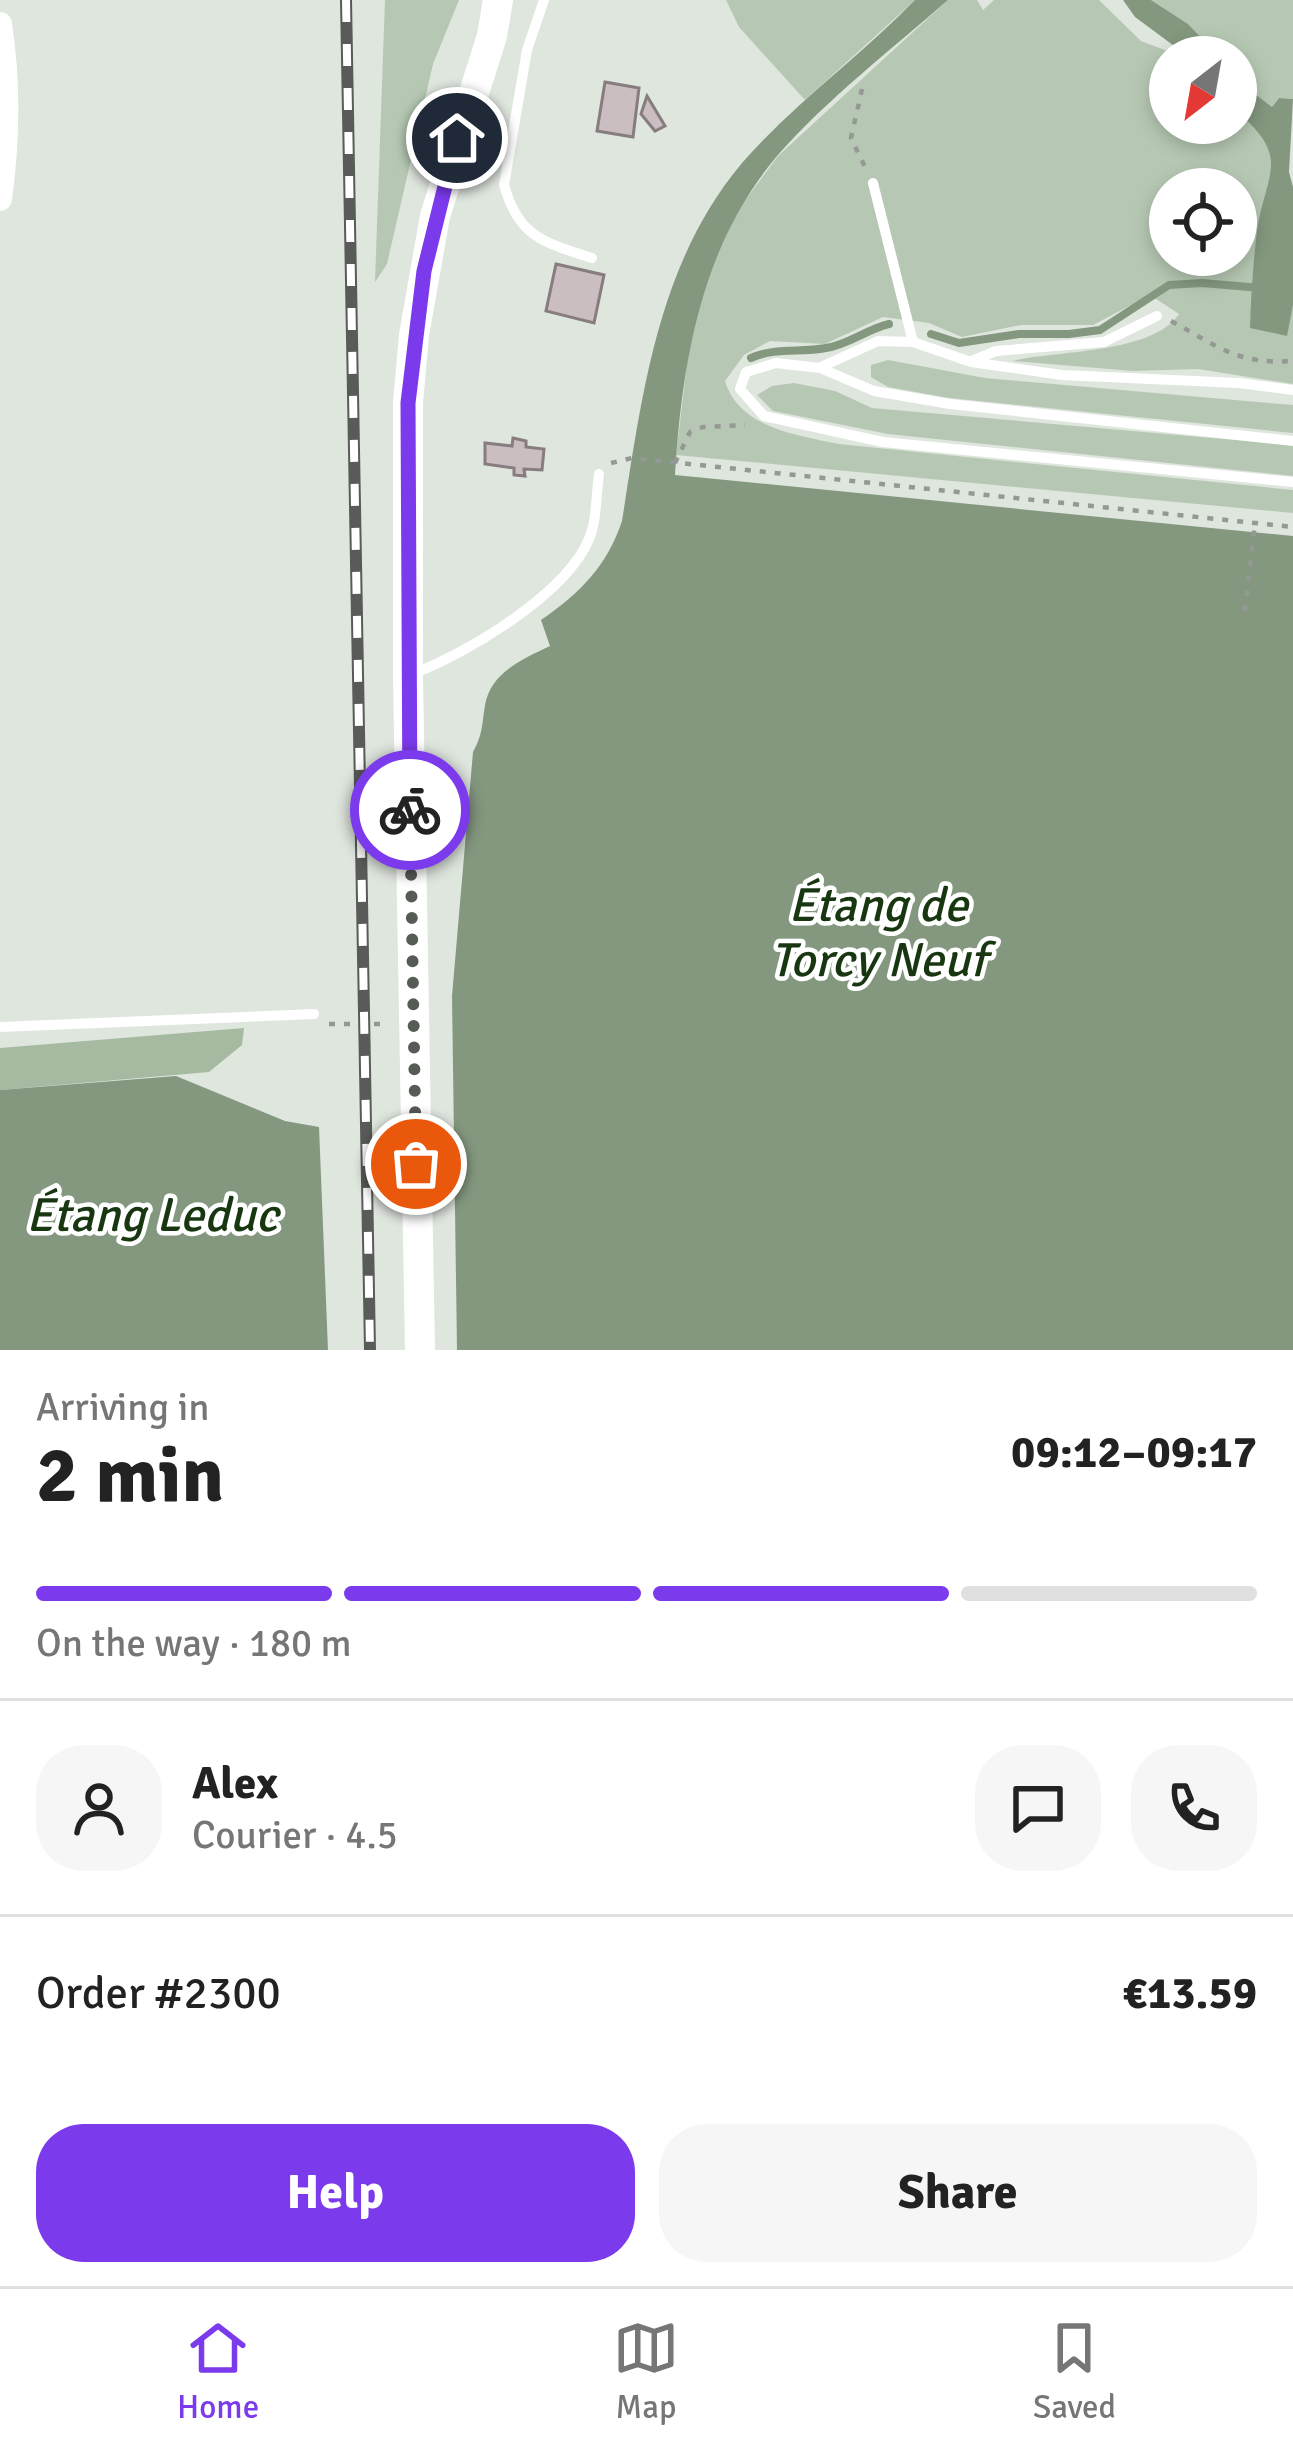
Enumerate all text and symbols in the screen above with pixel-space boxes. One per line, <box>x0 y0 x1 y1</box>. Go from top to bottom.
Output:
north arrow <box>1149 36 1257 144</box>
map controls <box>1149 36 1257 276</box>
pin <box>406 87 508 189</box>
icon: home <box>424 105 490 171</box>
button: locate <box>1149 168 1257 276</box>
courier <box>350 750 470 870</box>
icon: bike <box>377 777 443 843</box>
water label: Étang de Torcy Neuf <box>770 876 997 990</box>
pin <box>365 1113 467 1215</box>
icon: bag <box>383 1131 449 1197</box>
water label: Étang Leduc <box>26 1186 281 1245</box>
text: Arriving in <box>36 1383 210 1431</box>
text: 09:12–09:17 <box>1011 1425 1257 1480</box>
text: 2 min <box>36 1428 224 1524</box>
text: On the way · 180 m <box>36 1619 352 1667</box>
button: person <box>36 1745 162 1871</box>
button: chat <box>975 1745 1101 1871</box>
button: phone <box>1131 1745 1257 1871</box>
text: Alex <box>192 1756 278 1811</box>
text: Courier · 4.5 <box>192 1811 398 1859</box>
text: Order #2300 <box>36 1966 281 2021</box>
text: €13.59 <box>1123 1966 1257 2021</box>
button: Help <box>36 2124 635 2262</box>
button: Share <box>659 2124 1257 2262</box>
tab: Home <box>177 2315 259 2428</box>
tab: Map <box>613 2315 679 2428</box>
tab: Saved <box>1033 2315 1116 2428</box>

